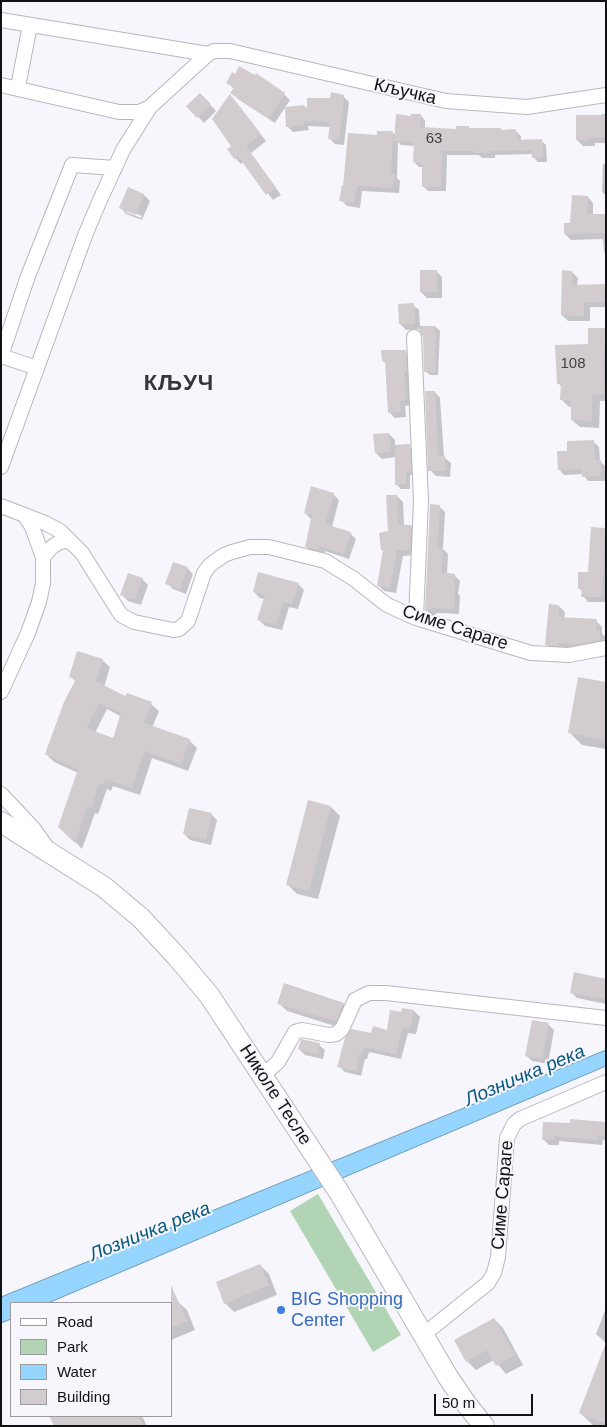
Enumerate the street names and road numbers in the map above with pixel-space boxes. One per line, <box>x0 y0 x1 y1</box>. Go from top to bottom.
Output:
street label: Кључка <box>372 74 438 110</box>
street label: Симе Сараге <box>399 601 511 655</box>
street label: Николе Тесле <box>234 1041 316 1149</box>
street label: Симе Сараге <box>487 1139 519 1251</box>

